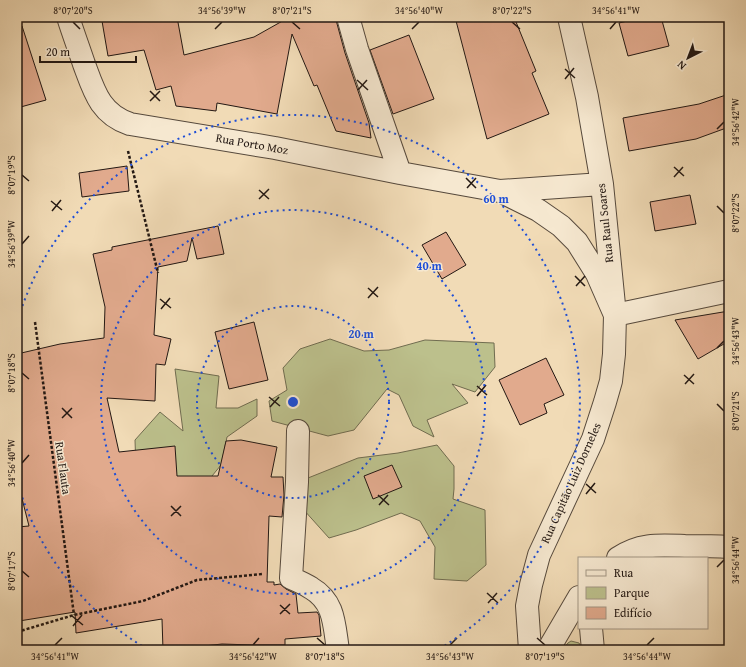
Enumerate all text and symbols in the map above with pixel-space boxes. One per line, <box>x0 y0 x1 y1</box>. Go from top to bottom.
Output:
text: 8°07'20"S <box>53 3 93 18</box>
text: 34°56'39"W <box>198 3 246 18</box>
text: 8°07'21"S <box>272 3 312 18</box>
text: 34°56'40"W <box>395 3 443 18</box>
text: 8°07'22"S <box>492 3 532 18</box>
text: 34°56'41"W <box>592 3 640 18</box>
scale bar <box>40 38 136 64</box>
north arrow <box>668 38 708 78</box>
text: 20 m <box>46 43 70 60</box>
text: N <box>673 57 689 74</box>
text: 34°56'42"W <box>728 98 743 146</box>
street label: Rua Porto Moz <box>214 129 290 158</box>
text: 8°07'19"S <box>4 155 19 195</box>
street label: Rua Raul Soares <box>592 182 617 264</box>
text: 60 m <box>483 190 509 207</box>
text: 8°07'22"S <box>728 193 743 233</box>
text: 34°56'39"W <box>4 220 19 268</box>
text: 40 m <box>416 257 442 274</box>
text: 34°56'43"W <box>728 317 743 365</box>
text: 20 m <box>348 325 374 342</box>
text: 8°07'18"S <box>4 353 19 393</box>
text: 8°07'21"S <box>728 391 743 431</box>
centre of rings <box>286 395 300 409</box>
street label: Rua Capitão Luiz Dorneles <box>536 420 605 546</box>
text: 34°56'40"W <box>4 439 19 487</box>
street label: Rua Flauta <box>51 440 76 496</box>
text: 34°56'44"W <box>728 536 743 584</box>
text: 8°07'17"S <box>4 551 19 591</box>
legend <box>578 557 708 629</box>
text: Rua <box>614 564 633 581</box>
text: Parque <box>614 584 650 601</box>
text: Edifício <box>614 604 652 621</box>
text: 34°56'41"W <box>31 649 79 664</box>
text: 34°56'42"W <box>229 649 277 664</box>
text: 8°07'18"S <box>305 649 345 664</box>
text: 34°56'43"W <box>426 649 474 664</box>
text: 8°07'19"S <box>525 649 565 664</box>
text: 34°56'44"W <box>623 649 671 664</box>

